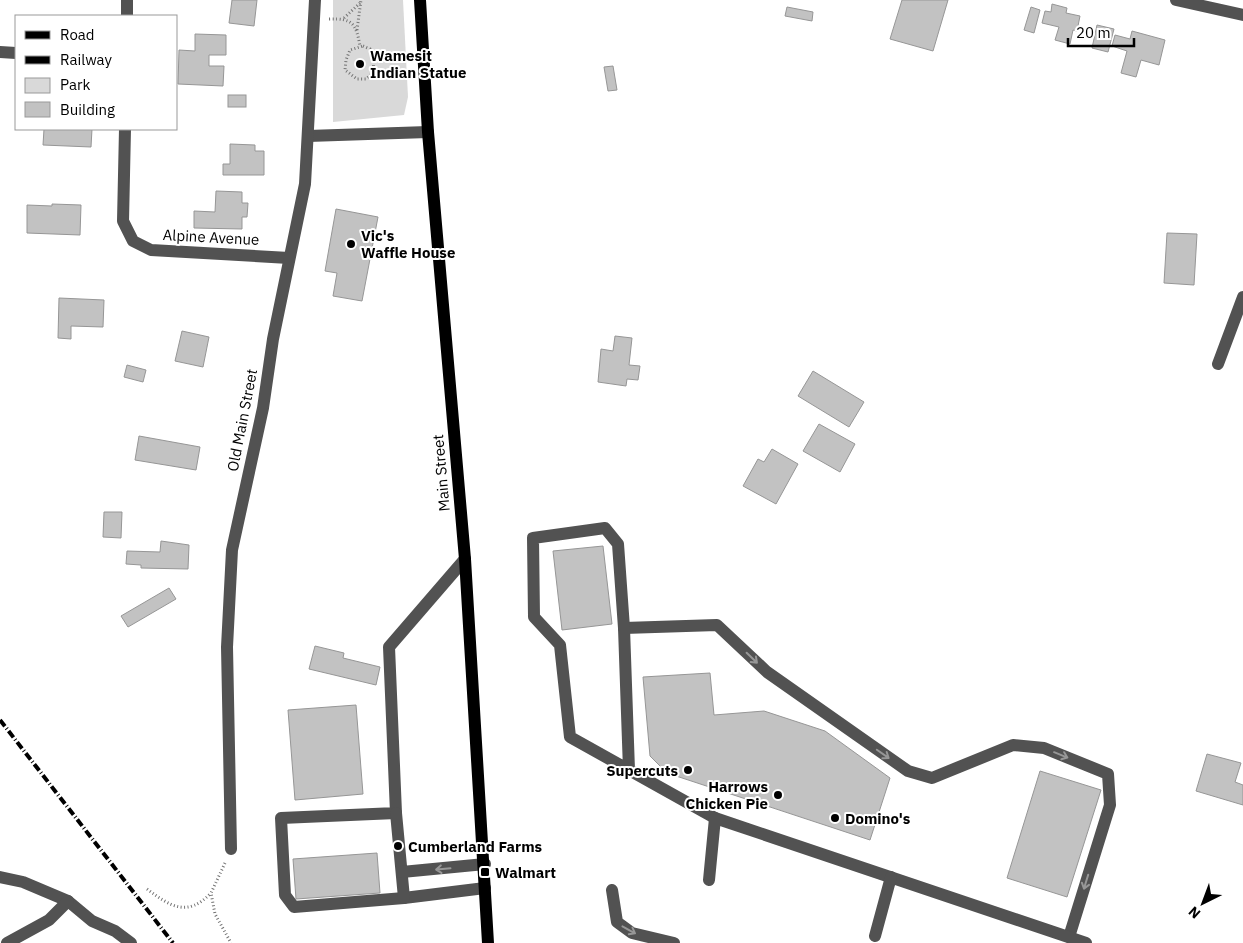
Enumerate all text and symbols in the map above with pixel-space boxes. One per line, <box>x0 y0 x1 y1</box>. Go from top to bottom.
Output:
legend <box>15 15 178 130</box>
scale bar <box>1068 15 1134 47</box>
text: 20 m <box>1076 23 1111 42</box>
text: Road <box>60 25 95 44</box>
place label: Wamesit Indian Statue <box>370 46 466 82</box>
text: Railway <box>60 50 113 69</box>
marker: Wamesit Indian Statue <box>354 58 366 70</box>
text: Park <box>60 75 90 94</box>
text: Building <box>60 100 115 119</box>
street label: Alpine Avenue <box>162 225 260 249</box>
place label: Vic's Waffle House <box>361 226 455 262</box>
marker: Vic's Waffle House <box>345 238 357 250</box>
street label: Old Main Street <box>223 367 261 473</box>
street label: Main Street <box>428 434 454 512</box>
one-way arrow <box>746 652 758 664</box>
one-way arrow <box>876 749 890 759</box>
one-way arrow <box>1053 752 1068 761</box>
place label: Supercuts <box>606 761 678 780</box>
marker: Supercuts <box>682 764 694 776</box>
place label: Harrows Chicken Pie <box>686 777 768 813</box>
marker: Harrows Chicken Pie <box>772 789 784 801</box>
place label: Domino's <box>845 809 911 828</box>
marker: Domino's <box>829 812 841 824</box>
place label: Cumberland Farms <box>408 837 543 856</box>
marker: Cumberland Farms <box>392 840 404 852</box>
place label: Walmart <box>495 863 556 882</box>
one-way arrow <box>435 864 451 873</box>
marker: Walmart <box>479 866 491 878</box>
one-way arrow <box>1081 874 1091 890</box>
north arrow <box>1178 878 1228 928</box>
text: N <box>1185 903 1204 923</box>
one-way arrow <box>622 925 636 935</box>

